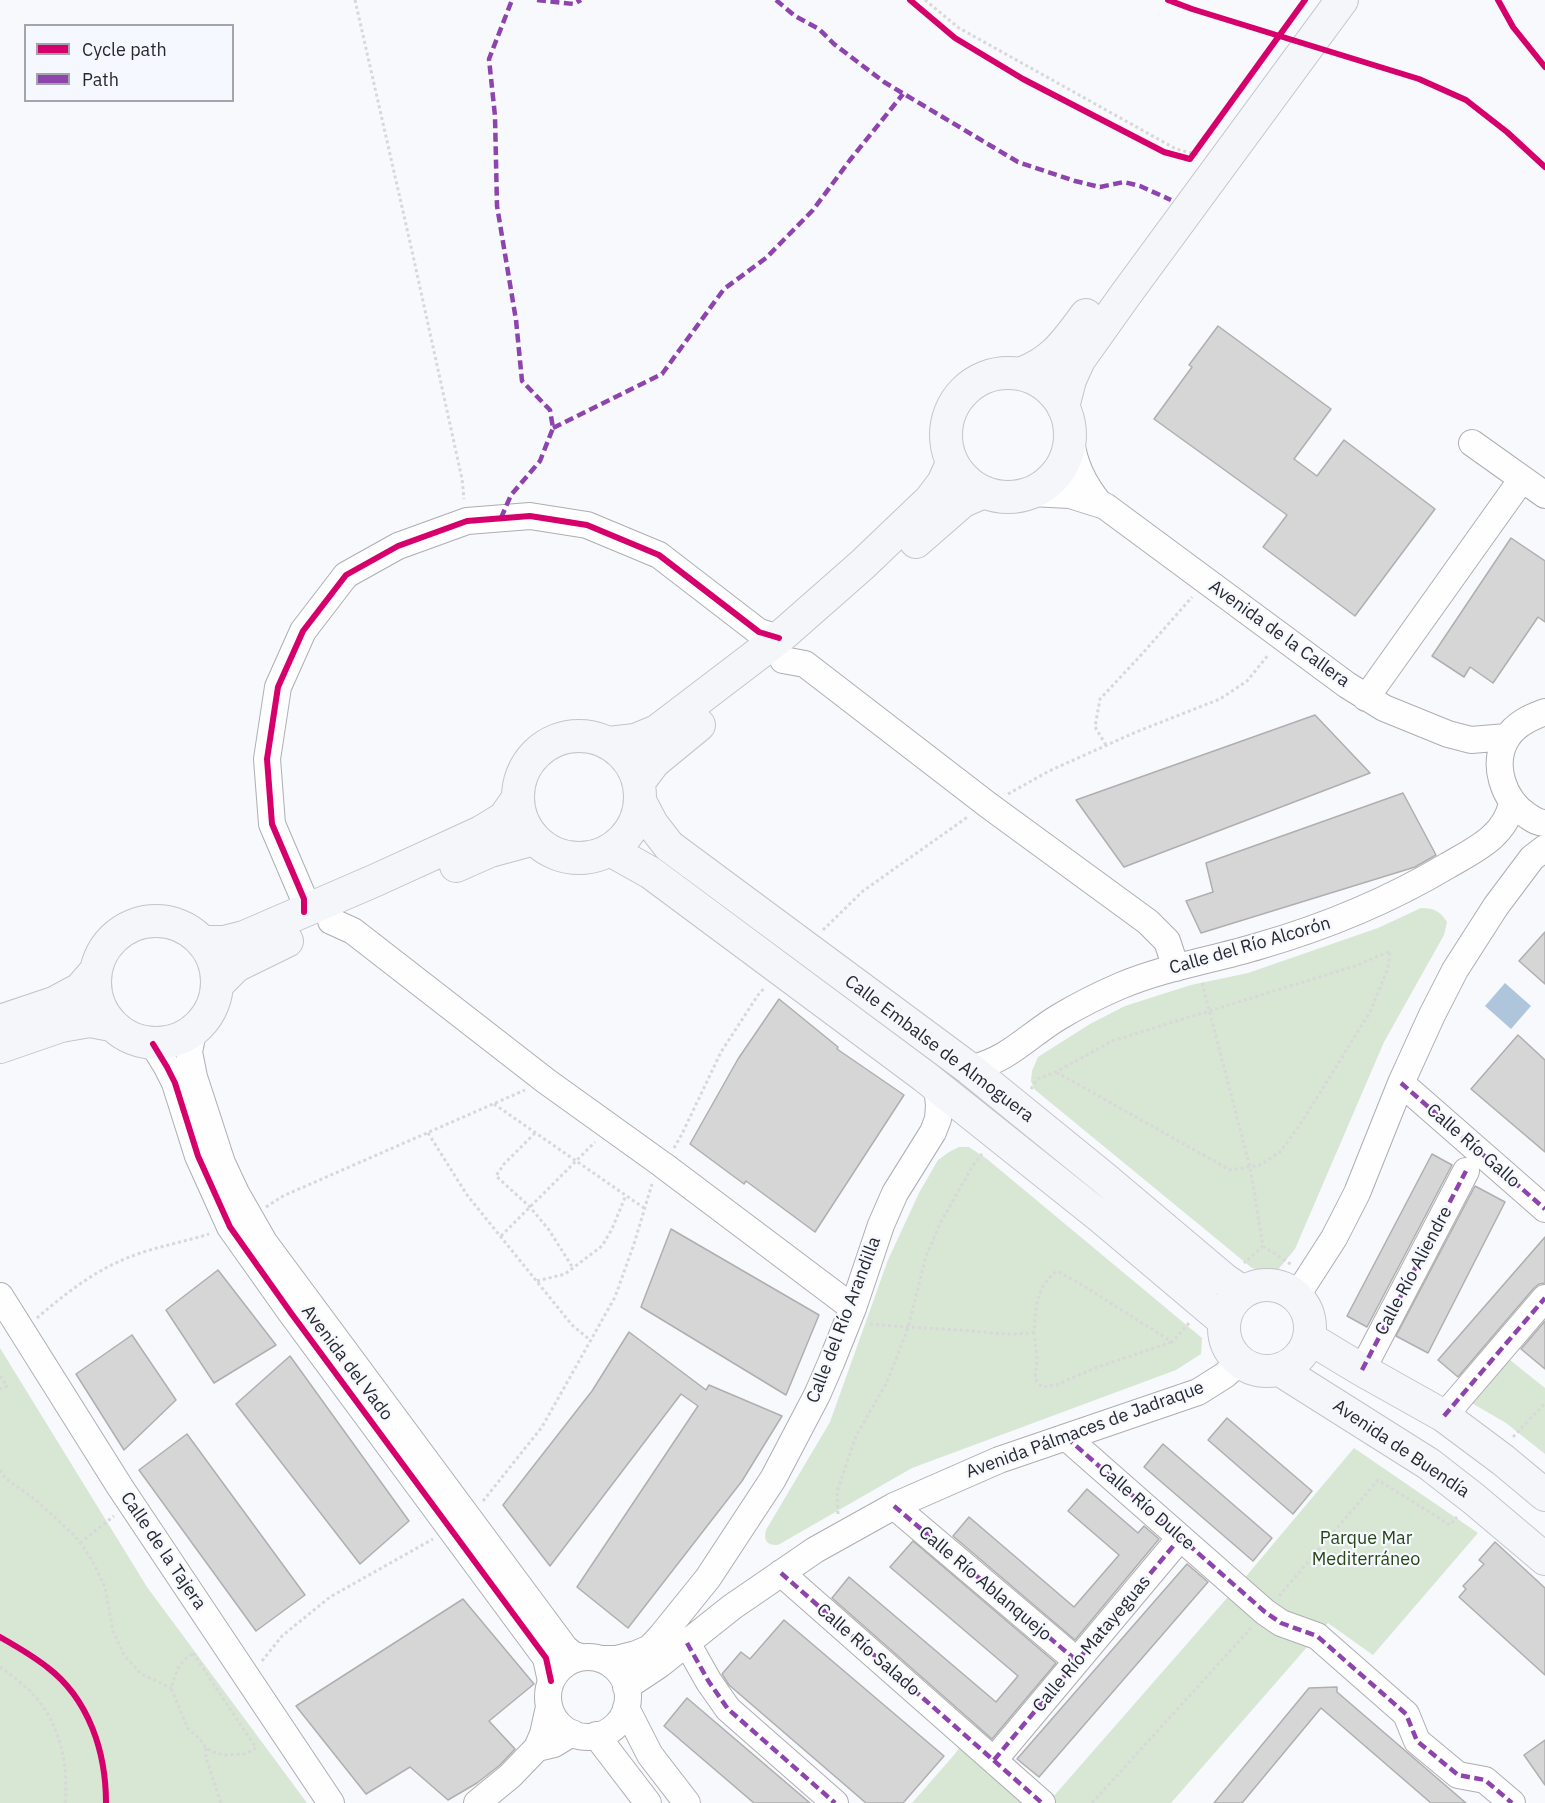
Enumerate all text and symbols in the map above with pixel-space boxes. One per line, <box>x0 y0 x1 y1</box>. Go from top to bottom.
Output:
legend <box>24 24 234 102</box>
text: Cycle path <box>82 38 167 61</box>
text: Path <box>82 68 119 91</box>
street label: Avenida de la Callera <box>1204 576 1354 692</box>
street label: Calle del Río Alcorón <box>1167 913 1333 979</box>
street label: Calle Embalse de Almoguera <box>840 971 1038 1127</box>
street label: Calle Río Gallo <box>1422 1100 1524 1192</box>
street label: Calle Río Aliendre <box>1371 1203 1457 1339</box>
street label: Calle del Río Arandilla <box>802 1234 886 1406</box>
street label: Avenida del Vado <box>297 1301 397 1425</box>
street label: Avenida Pálmaces de Jadraque <box>963 1377 1207 1483</box>
street label: Avenida de Buendía <box>1329 1395 1473 1503</box>
street label: Calle Río Dulce <box>1093 1459 1199 1555</box>
street label: Calle de la Tajera <box>116 1488 210 1614</box>
street label: Calle Río Ablanquejo <box>914 1522 1056 1646</box>
park label: Parque Mar Mediterráneo <box>1312 1528 1420 1570</box>
street label: Calle Río Matayeguas <box>1028 1571 1156 1717</box>
street label: Calle Río Salado <box>812 1599 924 1701</box>

